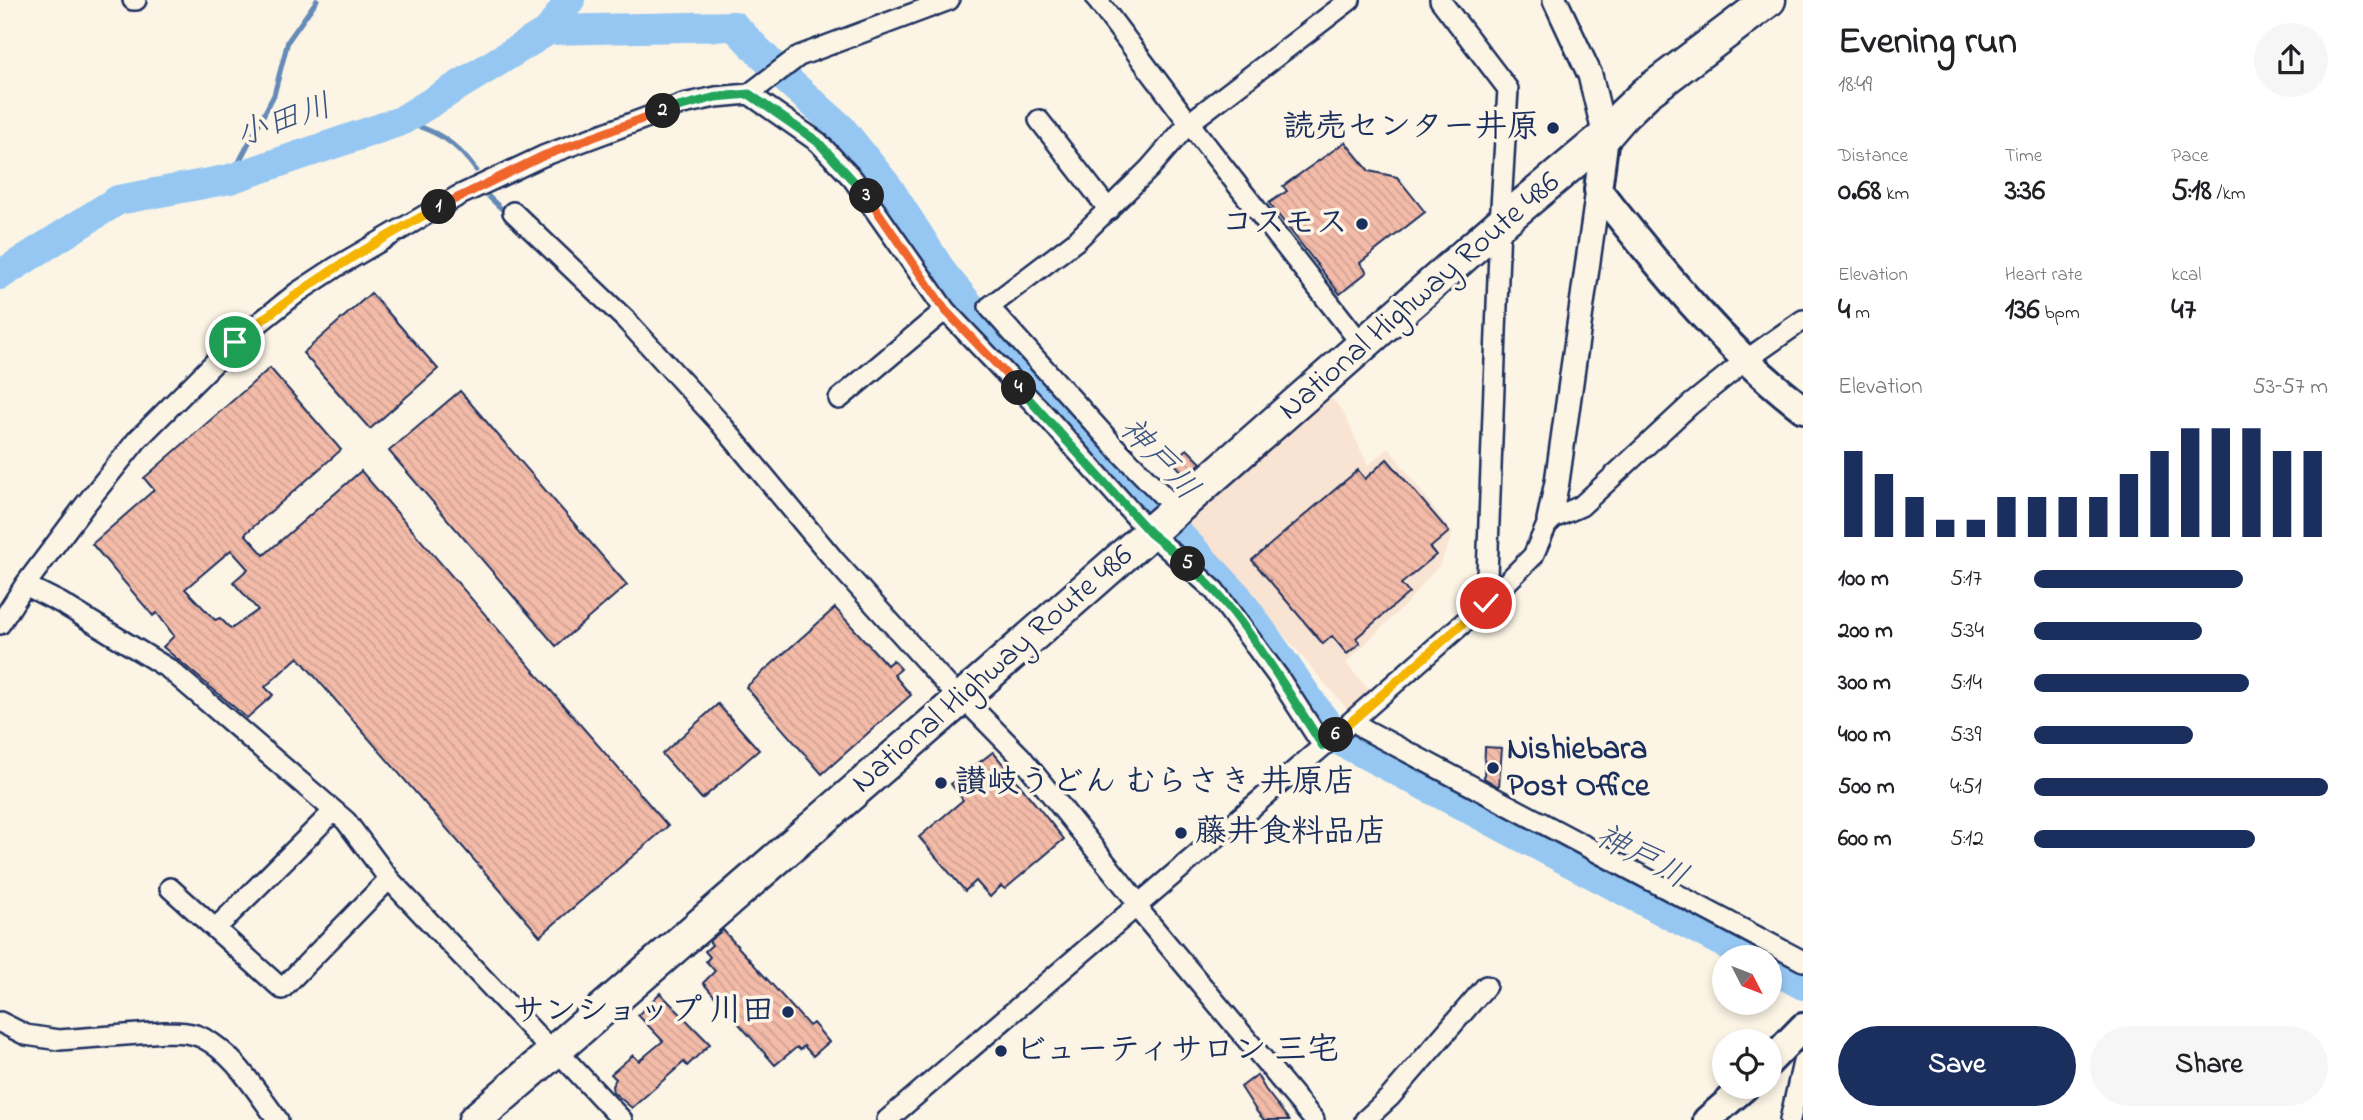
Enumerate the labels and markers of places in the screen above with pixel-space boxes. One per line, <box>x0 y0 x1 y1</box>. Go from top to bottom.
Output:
pin: 2 <box>646 94 680 128</box>
place label: 読売センター井原 <box>1283 105 1539 152</box>
marker: 読売センター井原 <box>1545 120 1561 136</box>
pin: 3 <box>850 178 884 214</box>
pin: 1 <box>422 190 457 224</box>
place label: コスモス <box>1221 201 1348 248</box>
marker: コスモス <box>1354 216 1370 232</box>
pin <box>205 312 265 372</box>
pin: 4 <box>1002 370 1036 406</box>
pin: 5 <box>1170 546 1206 582</box>
pin <box>1456 573 1516 633</box>
pin: 6 <box>1318 718 1354 752</box>
place label: Nishiebara Post Office <box>1507 727 1651 811</box>
place label: 讃岐うどん むらさき 井原店 <box>955 760 1356 807</box>
marker: Nishiebara Post Office <box>1485 760 1501 776</box>
marker: 讃岐うどん むらさき 井原店 <box>933 775 949 791</box>
place label: 藤井食料品店 <box>1195 810 1387 857</box>
marker: 藤井食料品店 <box>1173 825 1189 841</box>
place label: サンショップ 川田 <box>513 989 774 1036</box>
marker: サンショップ 川田 <box>780 1004 796 1020</box>
place label: ビューティサロン 三宅 <box>1015 1028 1339 1075</box>
marker: ビューティサロン 三宅 <box>993 1043 1009 1059</box>

